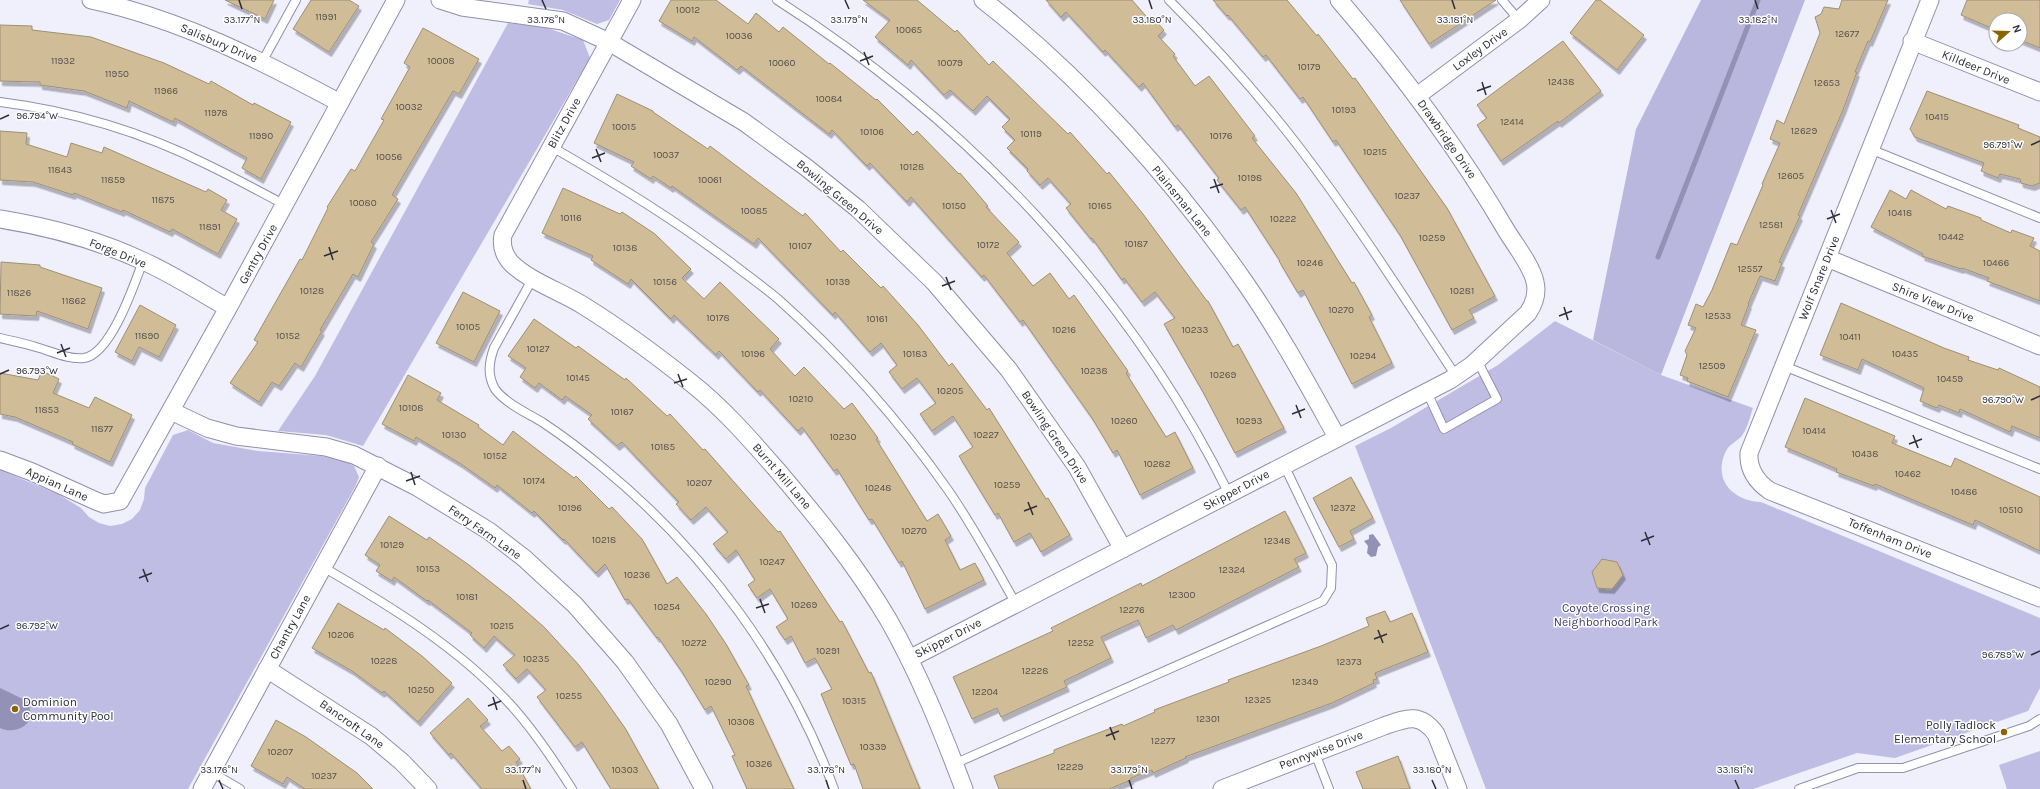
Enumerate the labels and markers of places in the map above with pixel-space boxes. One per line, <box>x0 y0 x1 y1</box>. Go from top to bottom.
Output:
place label: Dominion Community Pool <box>23 695 114 723</box>
marker: Dominion Community Pool <box>10 704 20 714</box>
place label: Polly Tadlock Elementary School <box>1894 718 1996 746</box>
marker: Polly Tadlock Elementary School <box>1999 727 2009 737</box>

